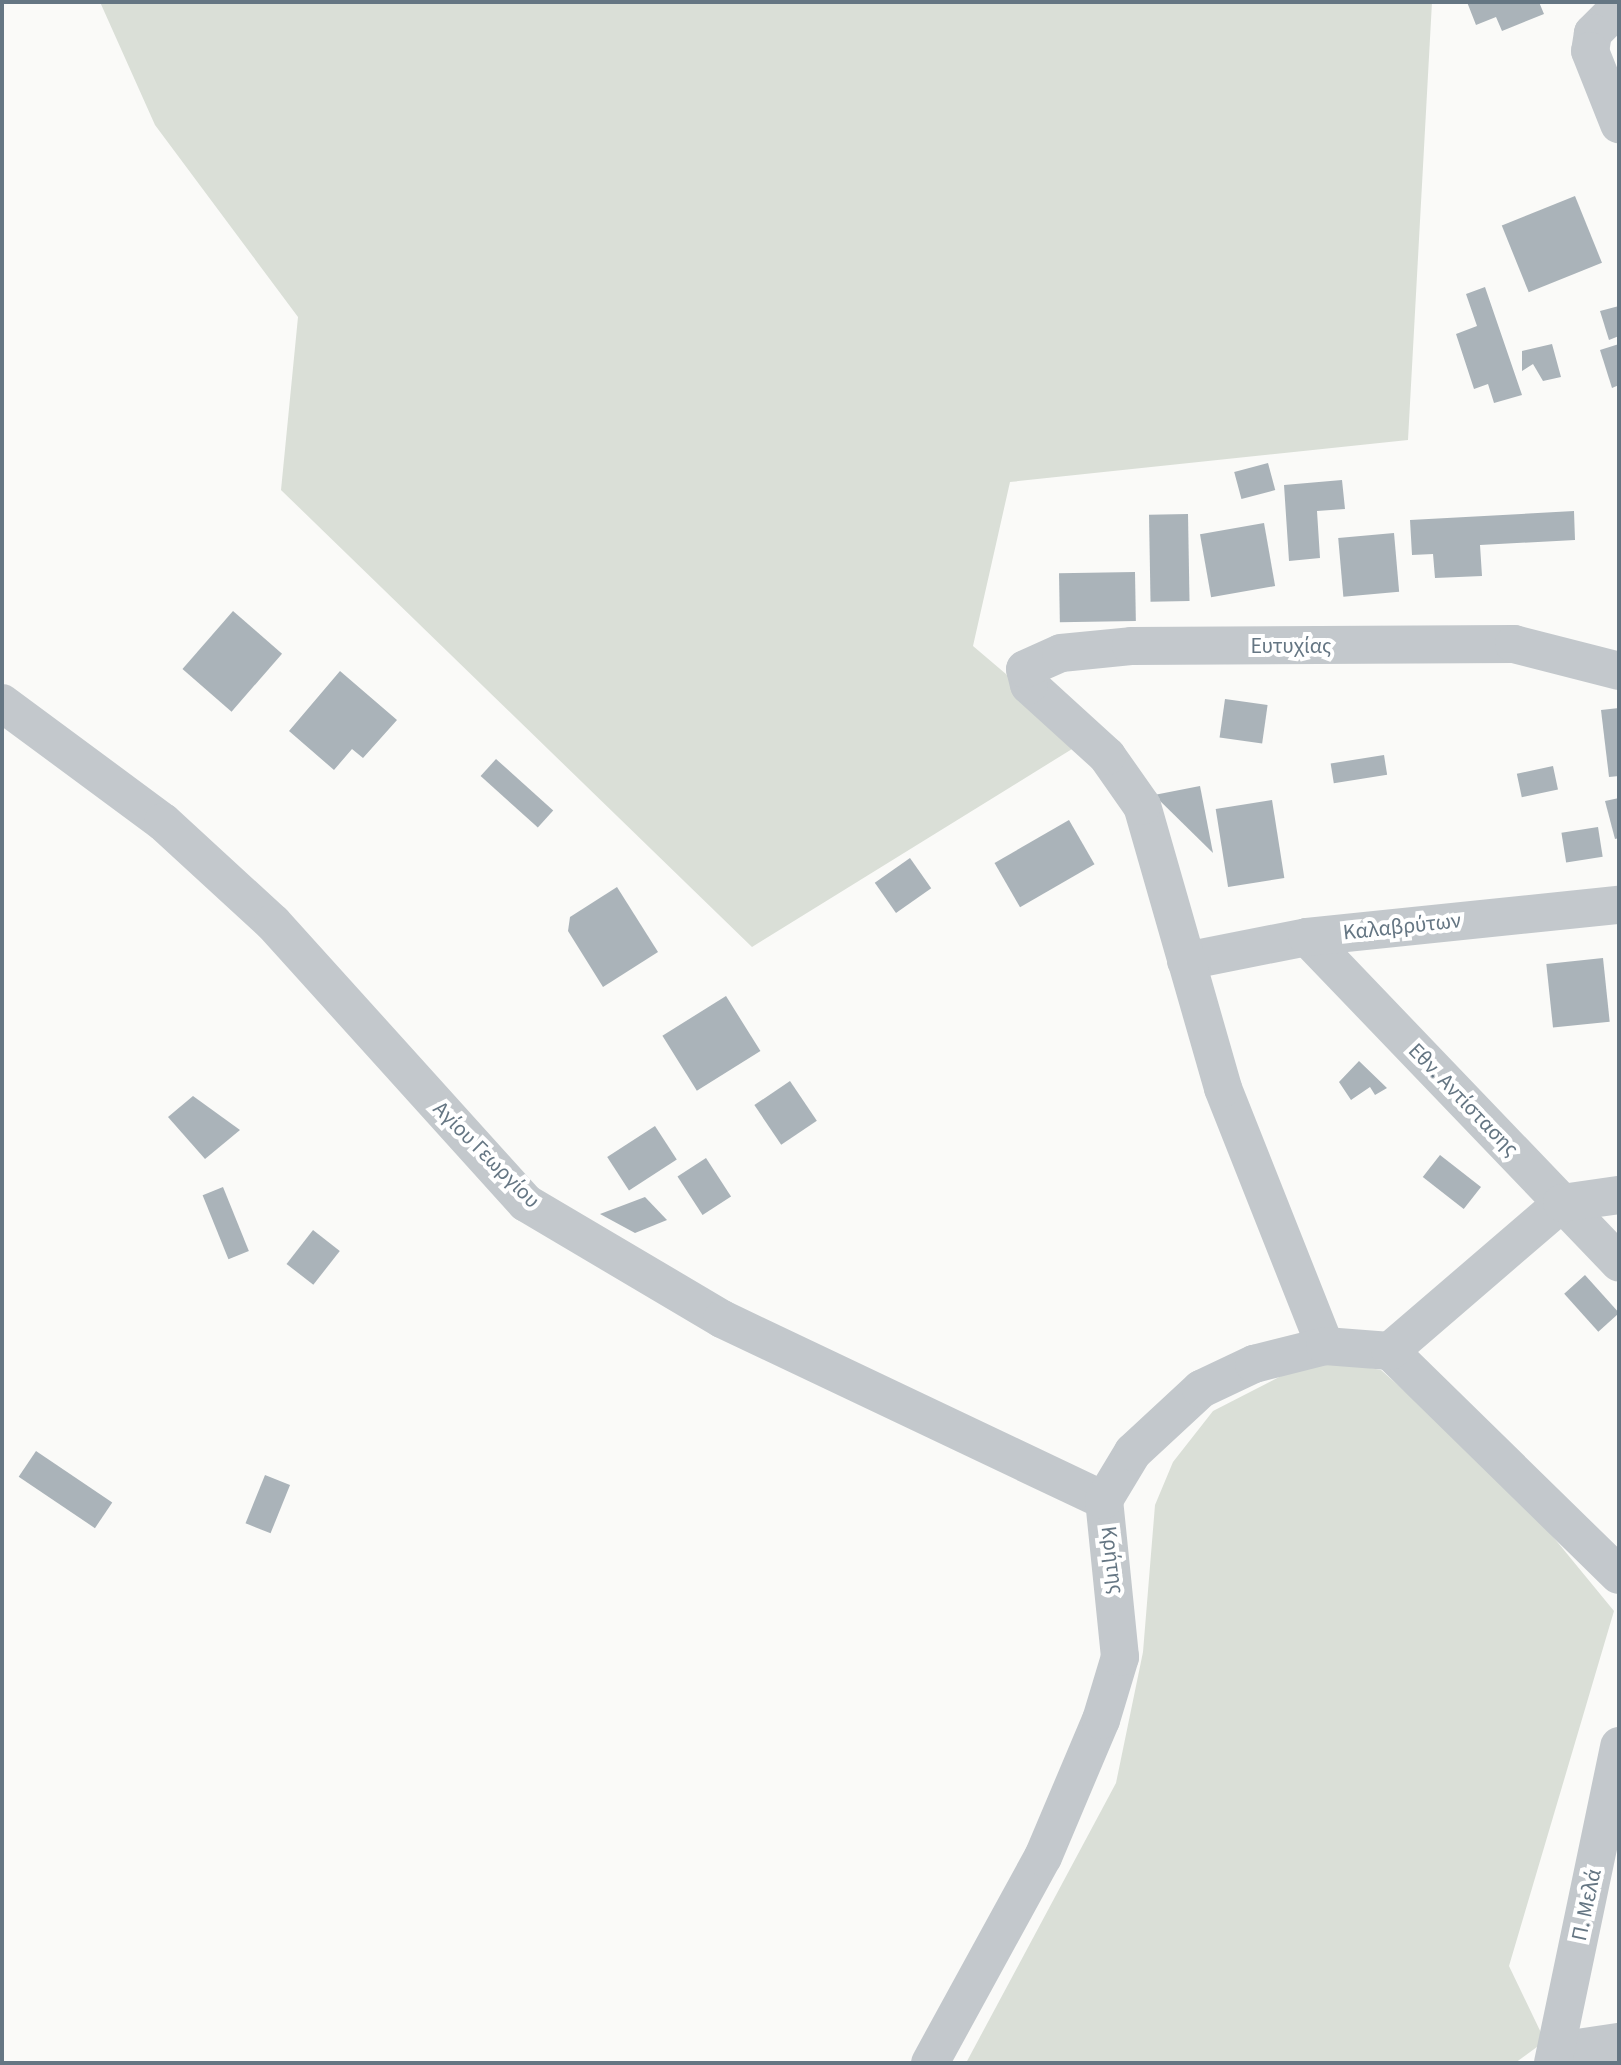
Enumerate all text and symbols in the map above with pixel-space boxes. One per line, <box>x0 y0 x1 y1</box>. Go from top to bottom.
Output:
street label: Ευτυχίας <box>1250 634 1332 660</box>
street label: Καλαβρύτων <box>1342 908 1462 946</box>
street label: Εθν. Αντίστασης <box>1402 1038 1524 1162</box>
street label: Αγίου Γεωργίου <box>427 1096 545 1214</box>
street label: Κρήτης <box>1095 1525 1129 1595</box>
street label: Π. Μελά <box>1566 1867 1608 1943</box>

